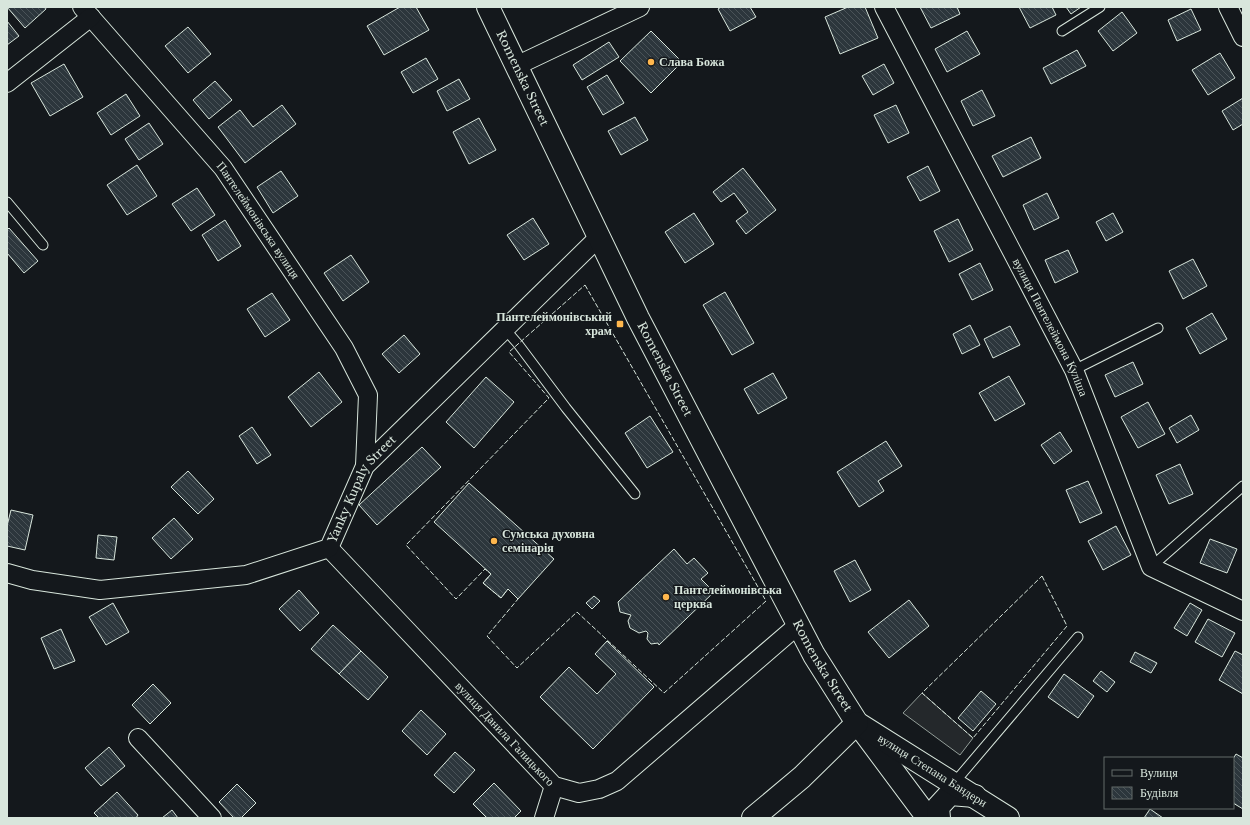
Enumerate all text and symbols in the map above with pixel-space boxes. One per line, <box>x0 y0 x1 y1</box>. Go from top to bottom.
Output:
street label: Romenska Street <box>493 28 552 129</box>
place label: Слава Божа <box>659 54 724 69</box>
marker: Слава Божа <box>646 57 656 67</box>
street label: Пантелеймонівська вулиця <box>214 158 304 282</box>
street label: вулиця Пантелеймона Куліша <box>1010 256 1092 399</box>
place label: Пантелеймонівський храм <box>496 309 612 338</box>
marker: Пантелеймонівський храм <box>615 319 625 329</box>
street label: Romenska Street <box>634 319 696 419</box>
street label: Yanky Kupaly Street <box>324 432 399 546</box>
place label: Сумська духовна семінарія <box>502 526 595 555</box>
marker: Сумська духовна семінарія <box>489 536 499 546</box>
place label: Пантелеймонівська церква <box>674 582 782 611</box>
marker: Пантелеймонівська церква <box>661 592 671 602</box>
street label: Romenska Street <box>790 617 856 715</box>
street label: вулиця Данила Галицького <box>452 678 558 789</box>
street label: вулиця Степана Бандери <box>875 730 991 810</box>
legend <box>1104 757 1234 809</box>
text: Вулиця <box>1140 765 1178 780</box>
text: Будівля <box>1140 785 1179 800</box>

